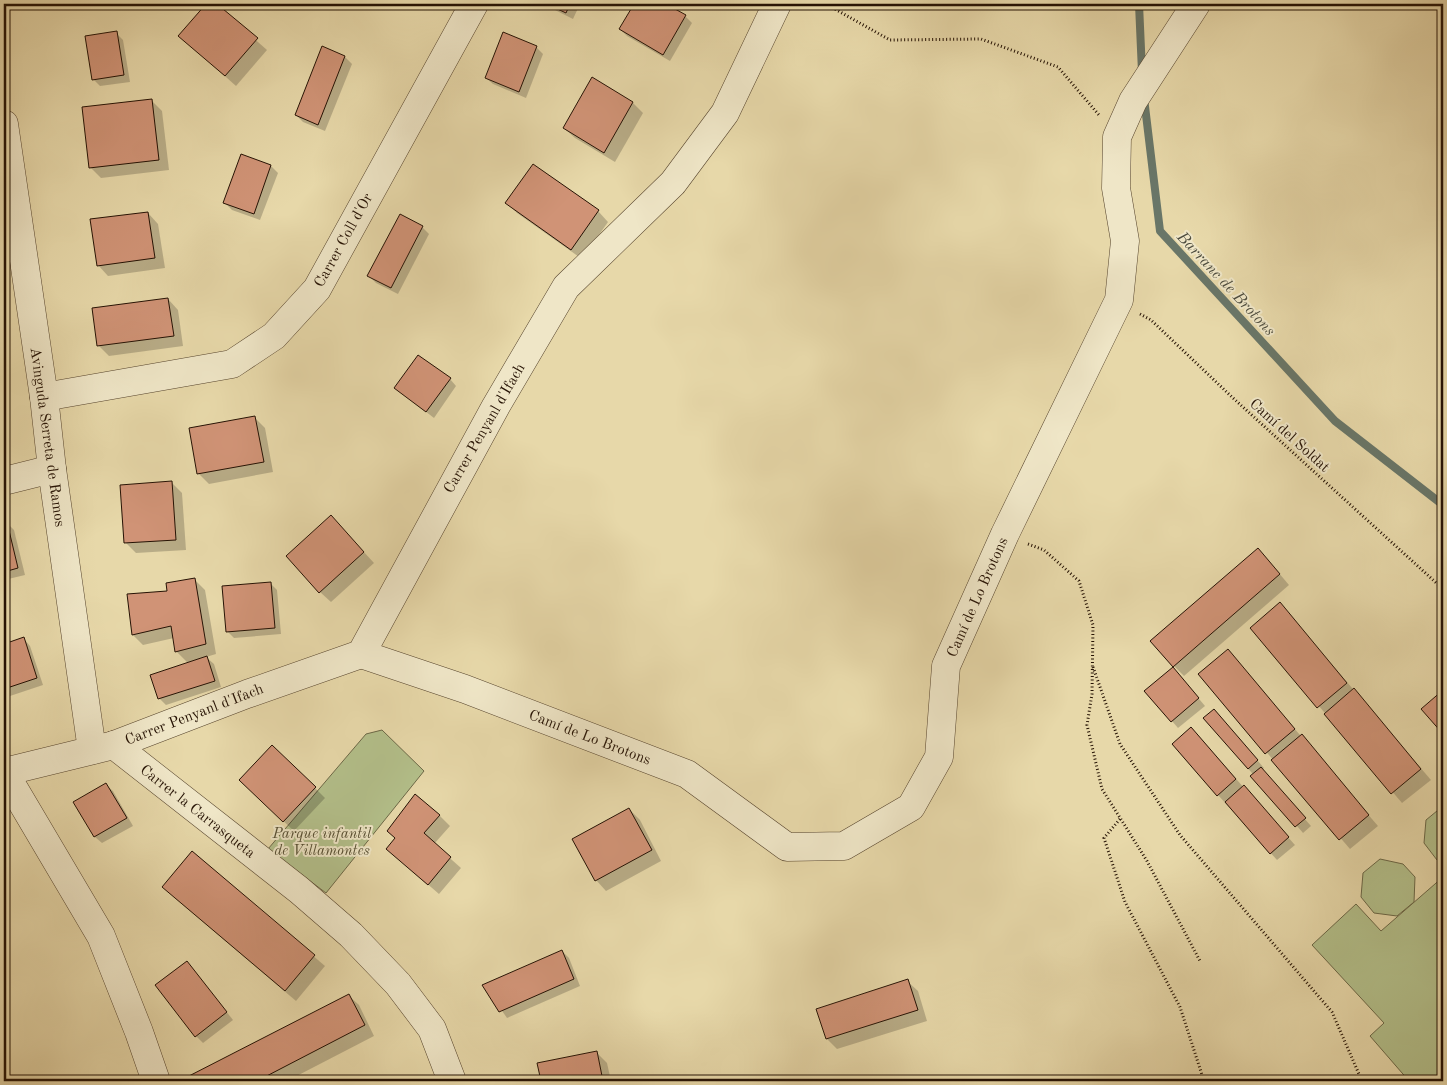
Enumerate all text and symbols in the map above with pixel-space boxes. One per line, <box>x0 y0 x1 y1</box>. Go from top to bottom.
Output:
street label: Carrer Coll d'Or <box>312 191 376 290</box>
water label: Barranc de Brotons <box>1173 229 1278 340</box>
street label: Avinguda Serreta de Ramos <box>26 346 67 528</box>
street label: Carrer Penyanl d'Ifach <box>442 361 529 496</box>
street label: Camí del Soldat <box>1246 396 1332 476</box>
street label: Camí de Lo Brotons <box>945 535 1012 660</box>
street label: Carrer Penyanl d'Ifach <box>123 682 266 749</box>
street label: Camí de Lo Brotons <box>526 708 653 769</box>
street label: Carrer la Carrasqueta <box>137 763 258 862</box>
park label: Parque infantil de Villamontes <box>272 827 372 859</box>

